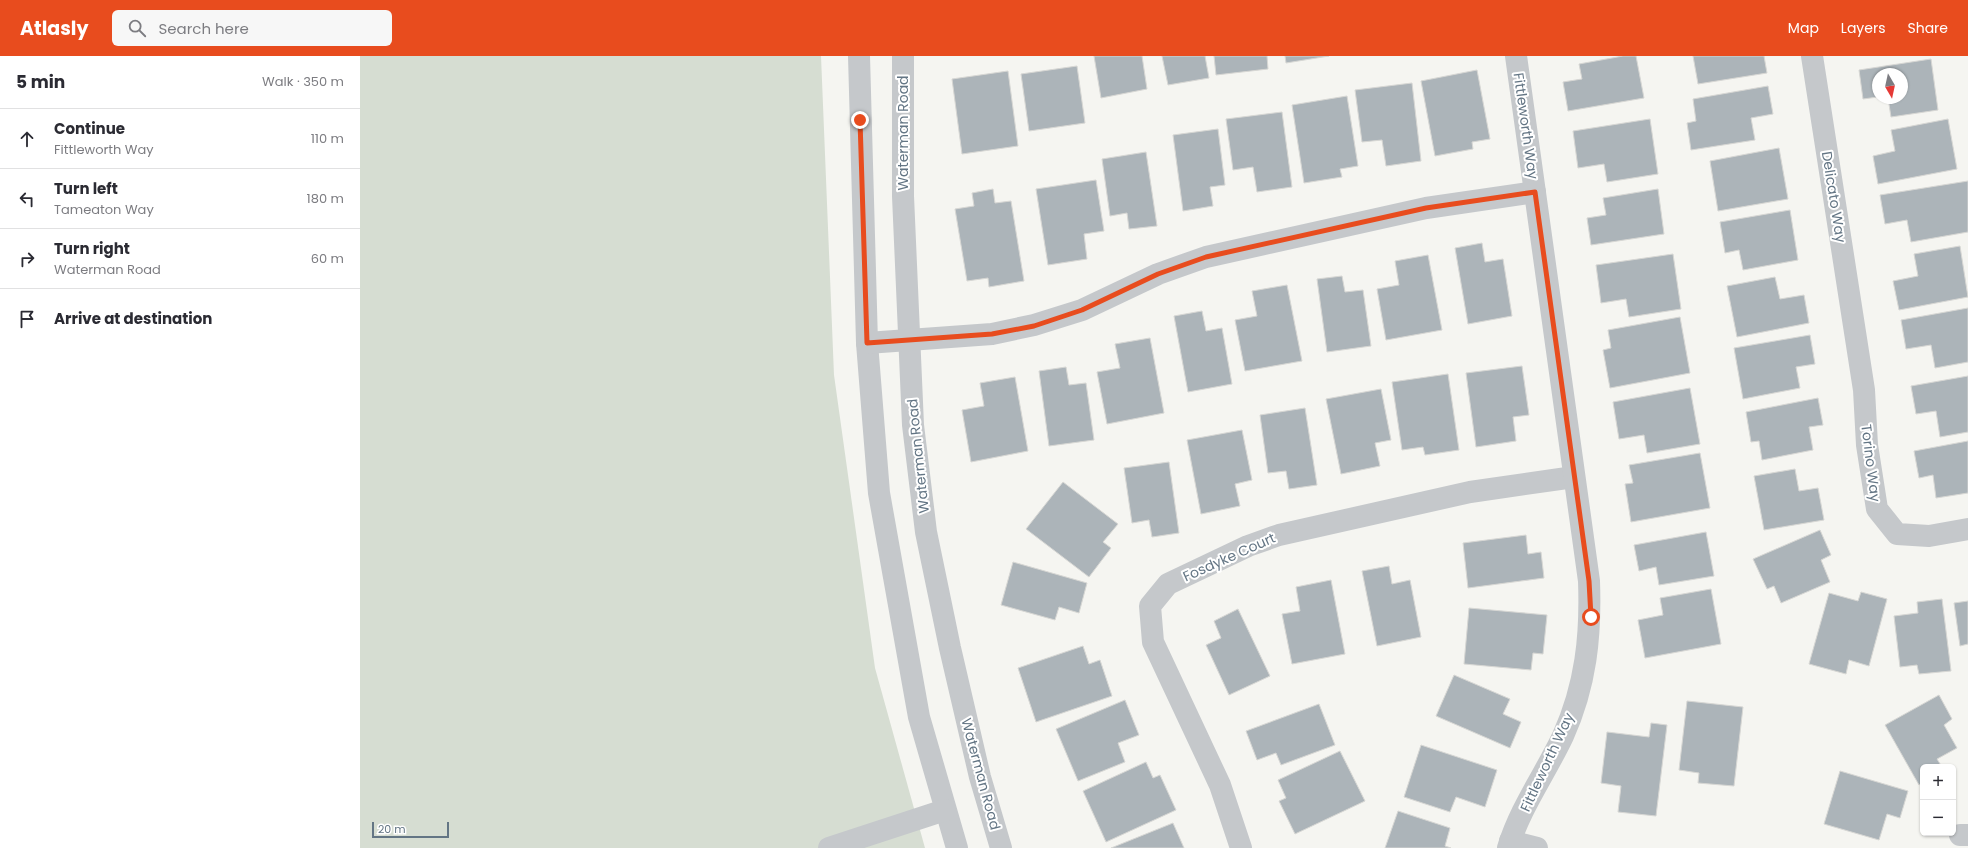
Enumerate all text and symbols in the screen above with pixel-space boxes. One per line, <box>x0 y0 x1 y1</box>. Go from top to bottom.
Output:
search box <box>112 10 392 46</box>
text: Atlasly <box>20 15 88 42</box>
icon: search <box>126 17 148 39</box>
text: Search here <box>158 18 249 39</box>
text: Map <box>1788 18 1819 38</box>
text: Layers <box>1841 18 1885 38</box>
text: Share <box>1907 18 1948 38</box>
north arrow <box>1872 68 1908 104</box>
text: 5 min <box>16 70 65 94</box>
street label: Fittleworth Way <box>1509 71 1543 181</box>
text: Walk · 350 m <box>262 72 344 91</box>
street label: Waterman Road <box>893 75 913 191</box>
route end <box>851 111 869 129</box>
text: Continue <box>54 118 125 139</box>
icon: ahead <box>16 128 38 150</box>
text: 110 m <box>311 129 344 148</box>
text: Fittleworth Way <box>54 140 154 159</box>
street label: Delicato Way <box>1817 150 1851 244</box>
text: Turn left <box>54 178 118 199</box>
icon: left <box>16 188 38 210</box>
text: 180 m <box>307 189 344 208</box>
text: Tameaton Way <box>54 200 154 219</box>
text: Turn right <box>54 238 130 259</box>
icon: right <box>16 248 38 270</box>
text: 60 m <box>311 249 344 268</box>
text: Waterman Road <box>54 260 161 279</box>
icon: arrive <box>16 308 38 330</box>
text: Arrive at destination <box>54 308 212 329</box>
street label: Waterman Road <box>902 398 934 514</box>
street label: Torino Way <box>1856 423 1886 503</box>
street label: Fosdyke Court <box>1180 528 1278 586</box>
route start <box>1582 608 1600 626</box>
street label: Fittleworth Way <box>1515 709 1579 815</box>
street label: Waterman Road <box>956 716 1006 832</box>
map controls <box>1920 764 1956 836</box>
button: + <box>1920 764 1956 800</box>
button: − <box>1920 800 1956 836</box>
scale bar <box>372 820 449 839</box>
text: 20 m <box>378 821 406 837</box>

